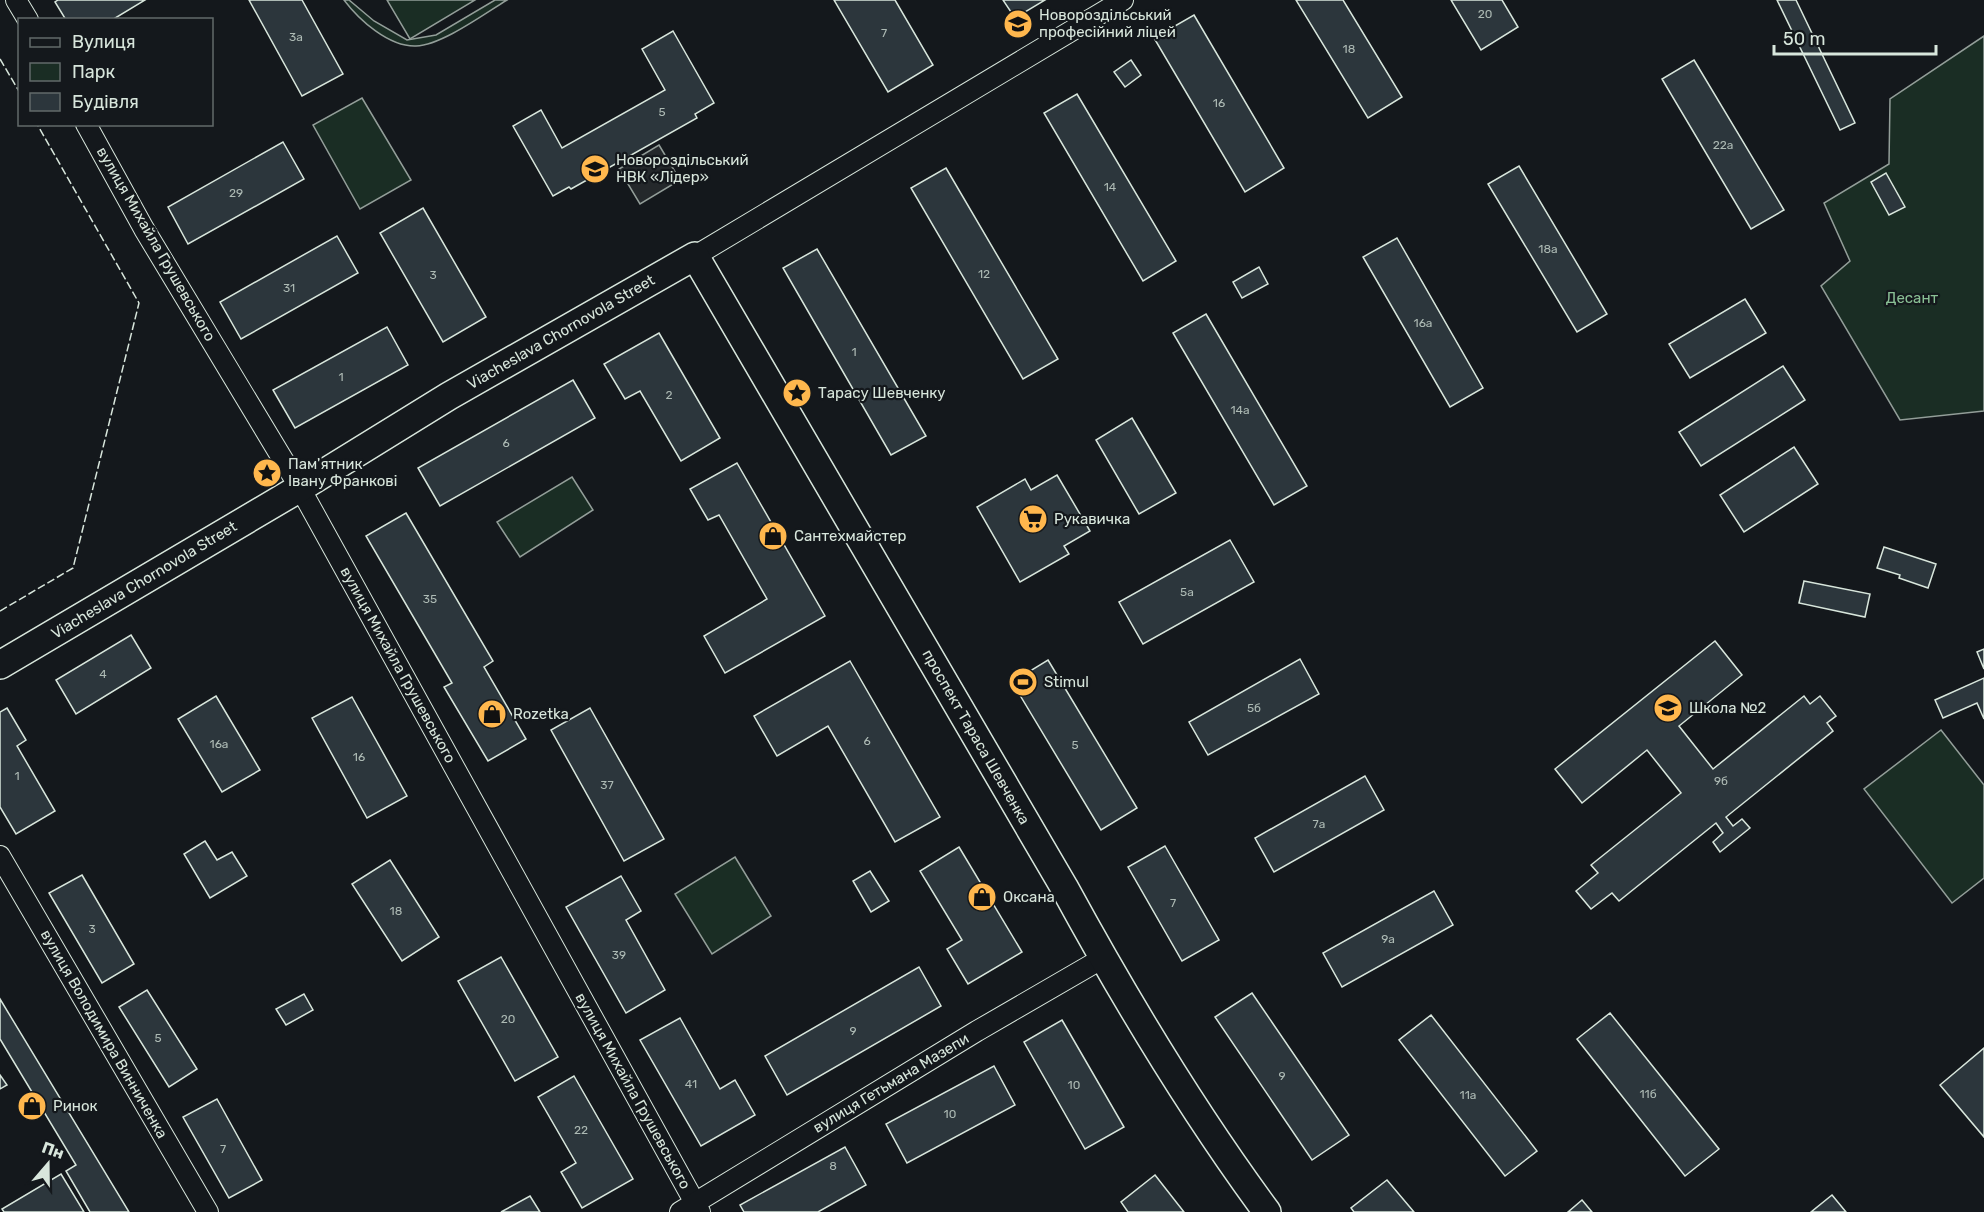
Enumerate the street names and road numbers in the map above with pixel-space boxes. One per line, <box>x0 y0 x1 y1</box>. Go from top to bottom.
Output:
street label: вулиця Михайла Грушевського <box>93 144 219 344</box>
street label: Viacheslava Chornovola Street <box>464 271 658 393</box>
street label: Viacheslava Chornovola Street <box>48 517 240 643</box>
street label: вулиця Михайла Грушевського <box>336 564 460 766</box>
street label: проспект Тараса Шевченка <box>918 646 1034 828</box>
street label: вулиця Володимира Винниченка <box>37 926 171 1142</box>
street label: вулиця Михайла Грушевського <box>571 990 695 1192</box>
street label: вулиця Гетьмана Мазепи <box>810 1029 972 1137</box>

